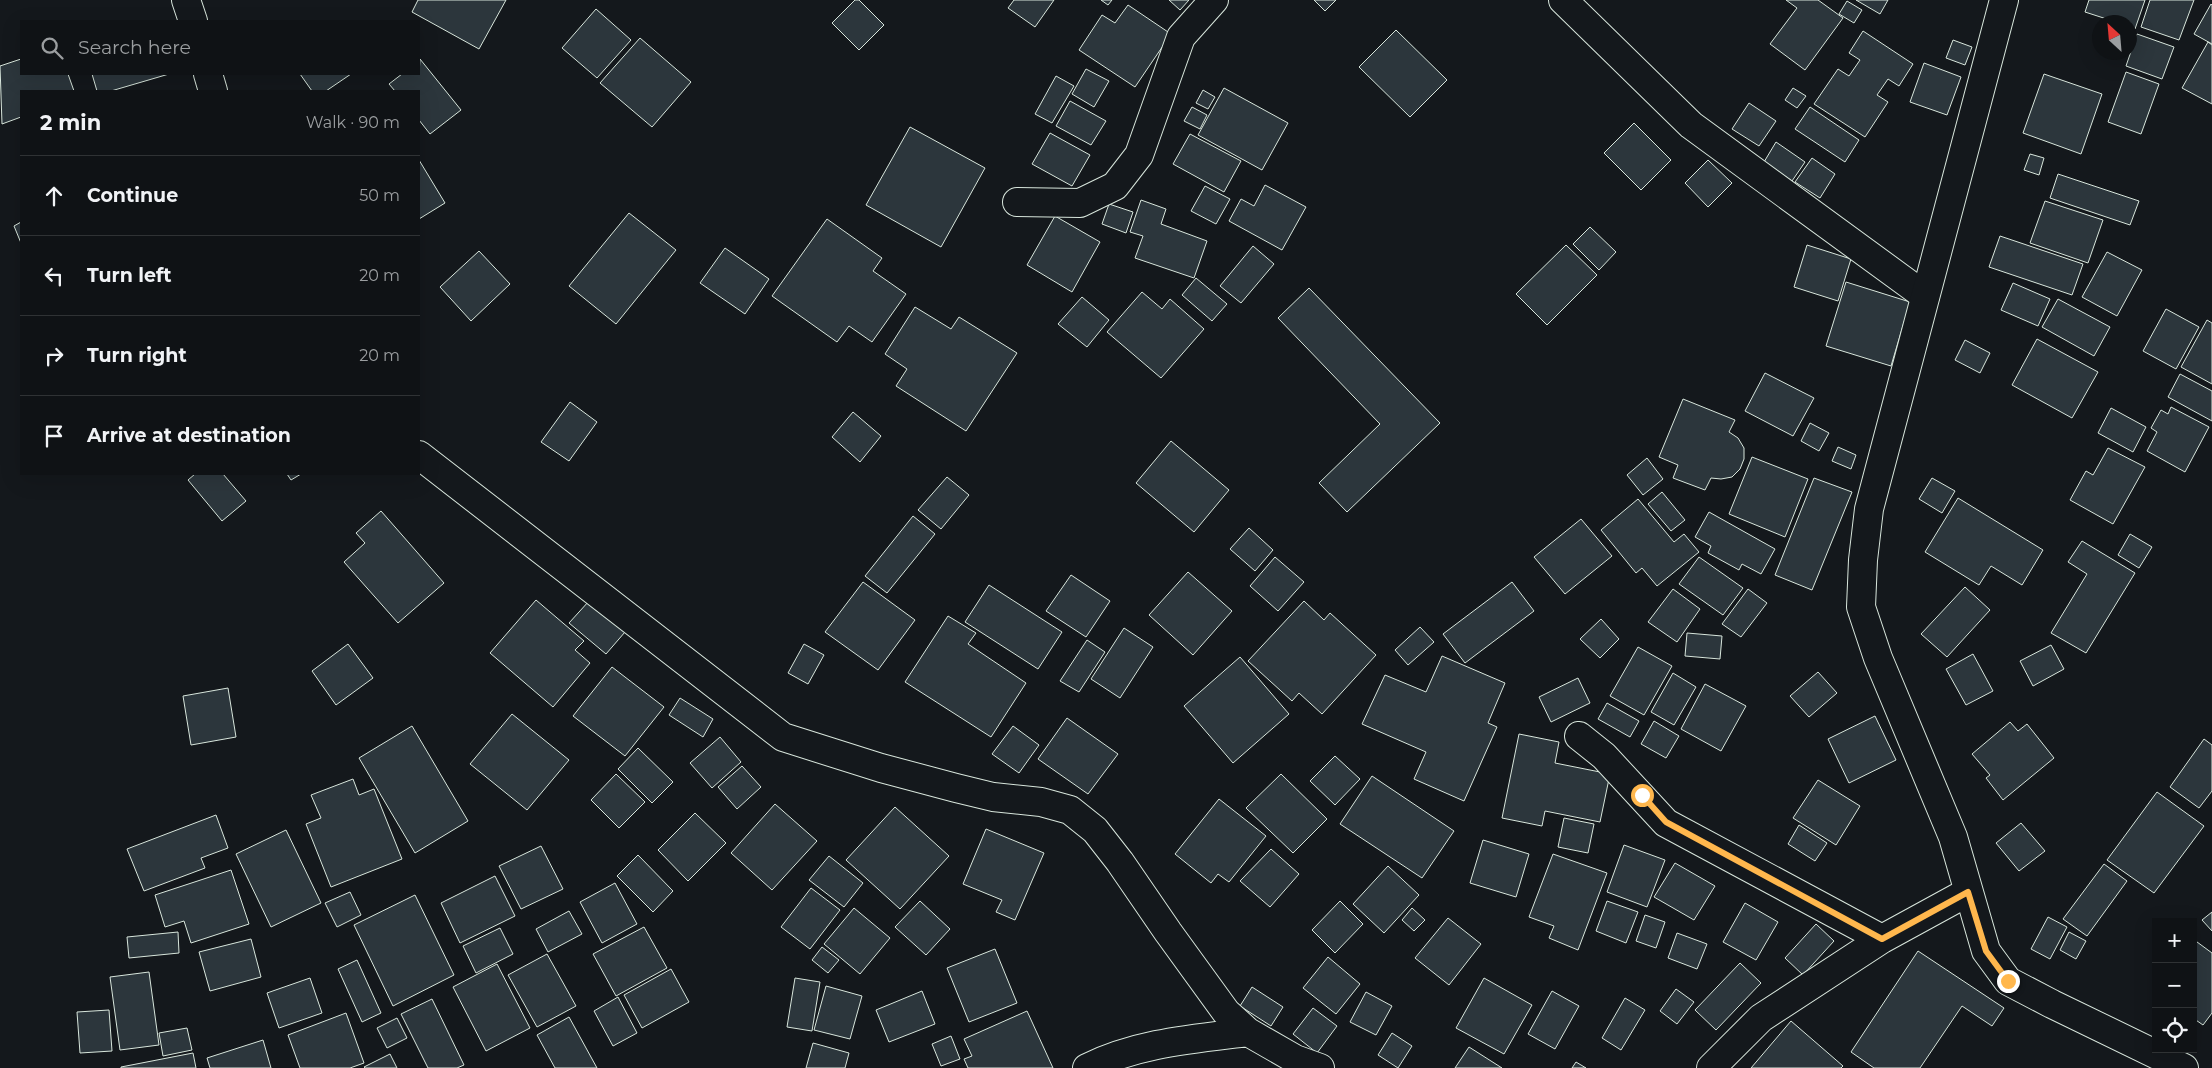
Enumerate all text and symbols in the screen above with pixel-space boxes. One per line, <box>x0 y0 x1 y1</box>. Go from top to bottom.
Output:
north arrow <box>2092 15 2137 60</box>
search box <box>20 20 420 75</box>
icon: search <box>38 34 66 62</box>
text: Search here <box>78 36 191 59</box>
text: 2 min <box>40 110 101 135</box>
text: Walk · 90 m <box>306 113 400 132</box>
icon: ahead <box>40 182 68 210</box>
text: Continue <box>87 184 178 207</box>
text: 50 m <box>359 186 400 205</box>
icon: left <box>40 262 68 290</box>
text: Turn left <box>87 264 172 287</box>
text: 20 m <box>359 266 400 285</box>
icon: right <box>40 342 68 370</box>
text: Turn right <box>87 344 187 367</box>
text: 20 m <box>359 346 400 365</box>
icon: arrive <box>40 422 68 450</box>
text: Arrive at destination <box>87 424 291 447</box>
route start <box>1631 784 1654 807</box>
map controls <box>2152 918 2197 1053</box>
button: + <box>2152 918 2197 963</box>
button: − <box>2152 963 2197 1008</box>
route end <box>1997 970 2020 993</box>
button: locate <box>2152 1008 2197 1053</box>

